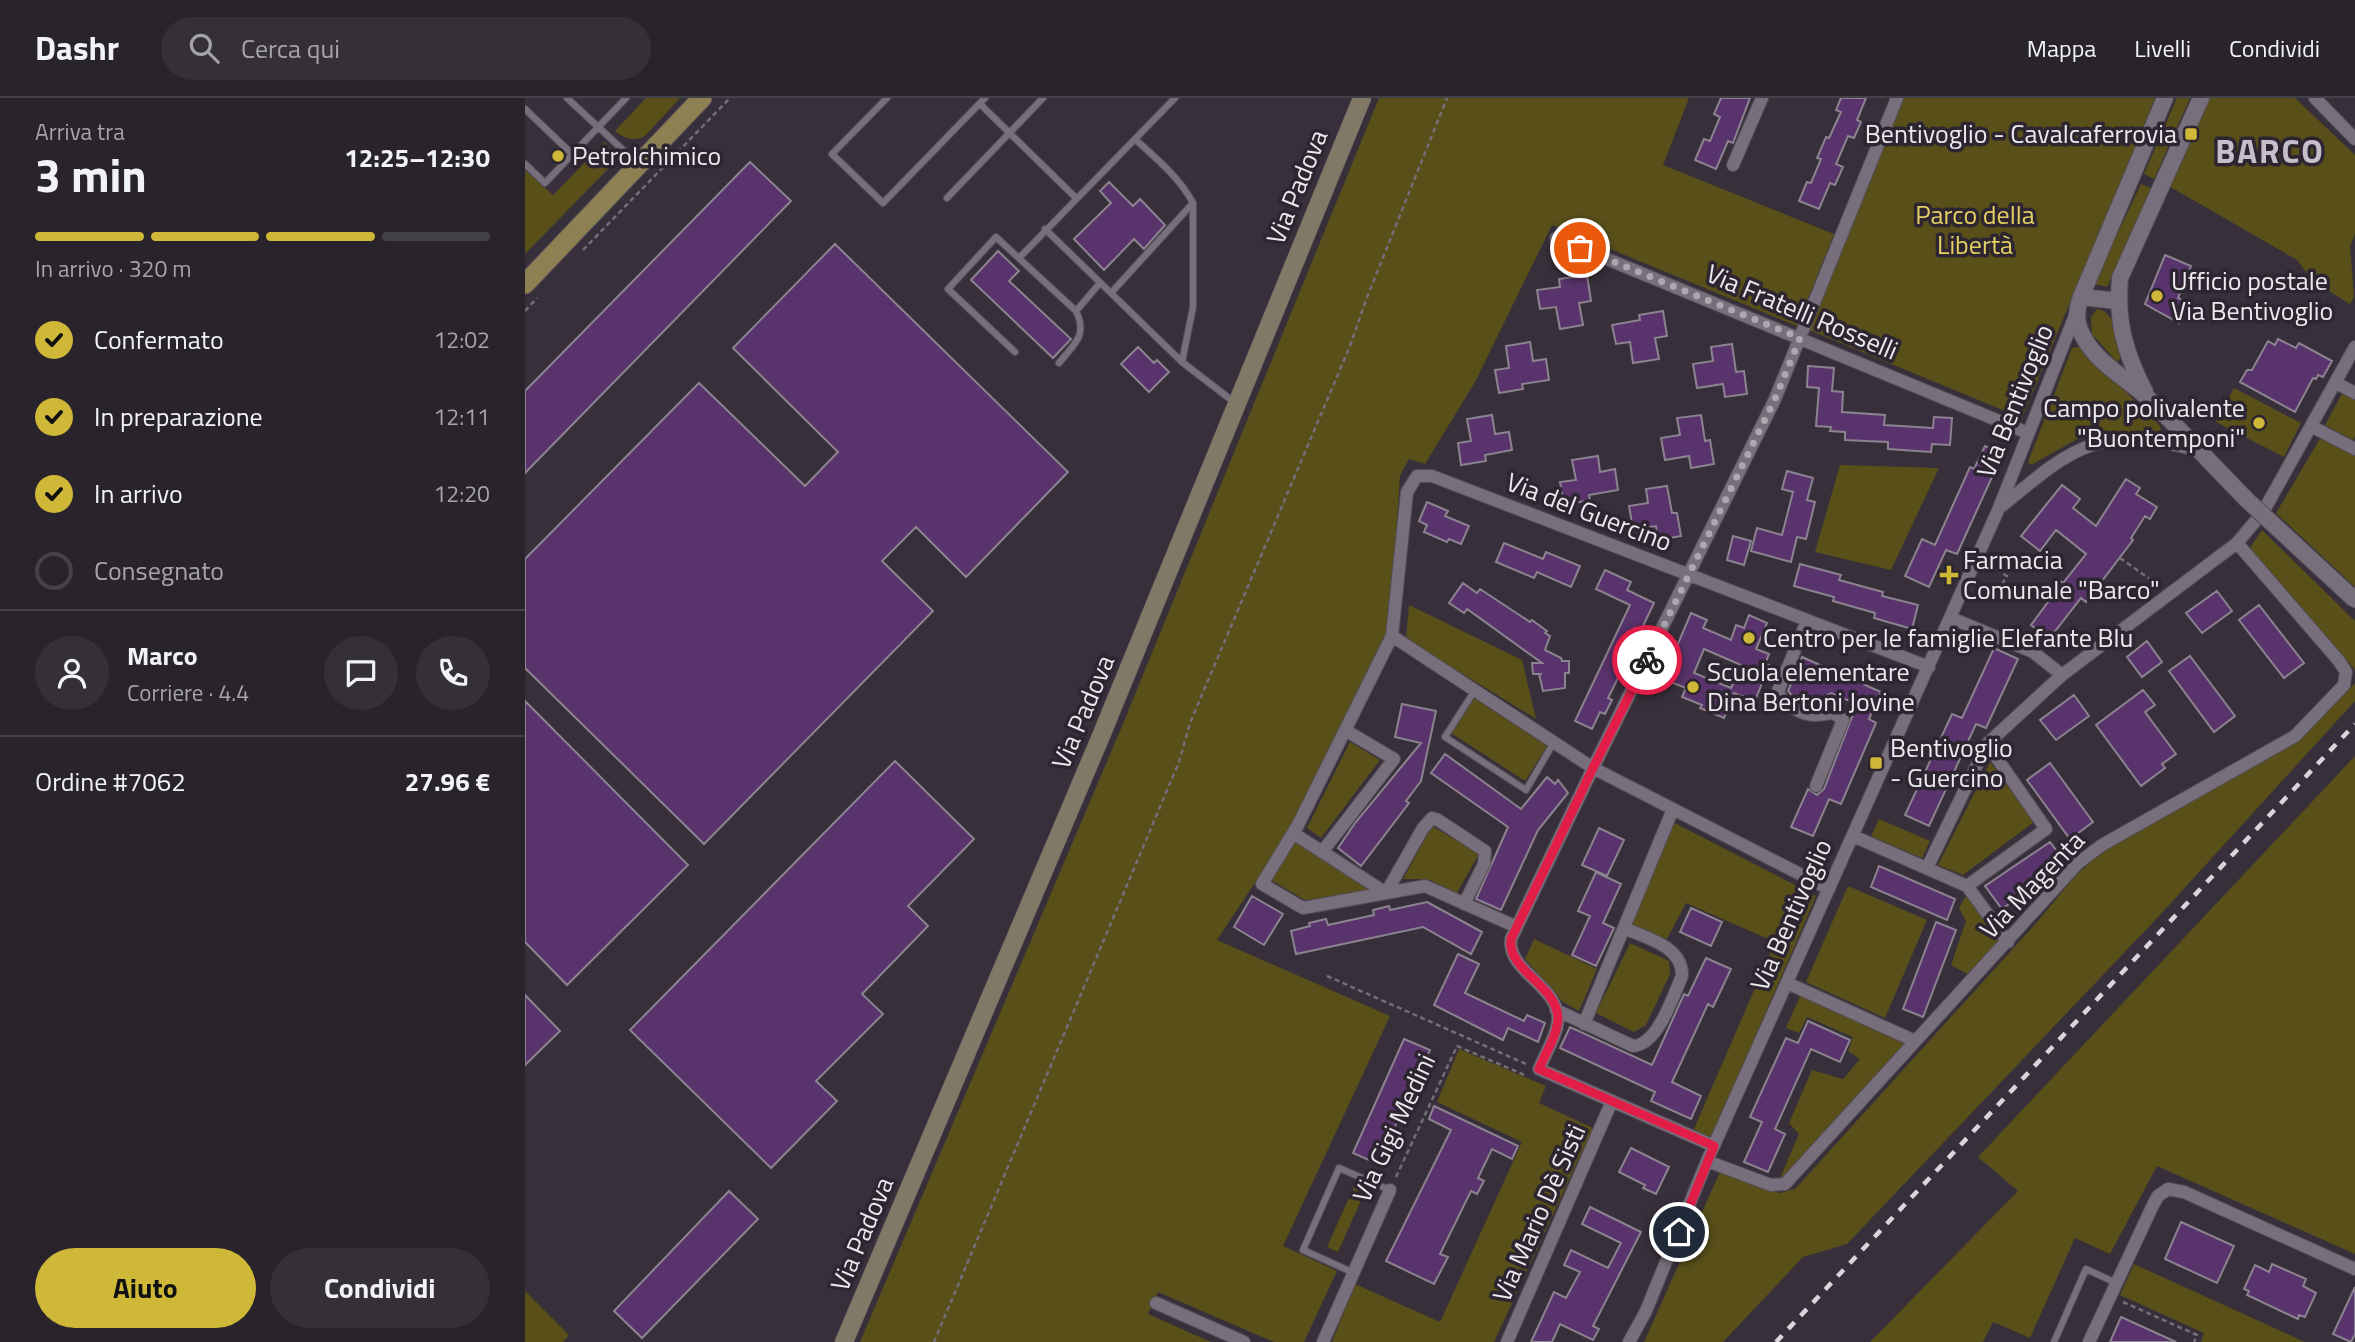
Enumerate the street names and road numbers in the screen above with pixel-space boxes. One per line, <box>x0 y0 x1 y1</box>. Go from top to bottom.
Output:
street label: Via Padova <box>1256 124 1337 250</box>
street label: Via Fratelli Rosselli <box>1700 254 1904 370</box>
street label: Via Bentivoglio <box>1966 318 2063 483</box>
street label: Via del Guercino <box>1501 462 1678 561</box>
street label: Via Padova <box>1041 649 1124 775</box>
street label: Via Magenta <box>1970 822 2093 947</box>
street label: Via Bentivoglio <box>1740 833 1841 997</box>
street label: Via Gigi Medini <box>1342 1047 1445 1209</box>
street label: Via Mario Dè Sisti <box>1482 1118 1595 1308</box>
street label: Via Padova <box>820 1171 903 1297</box>

